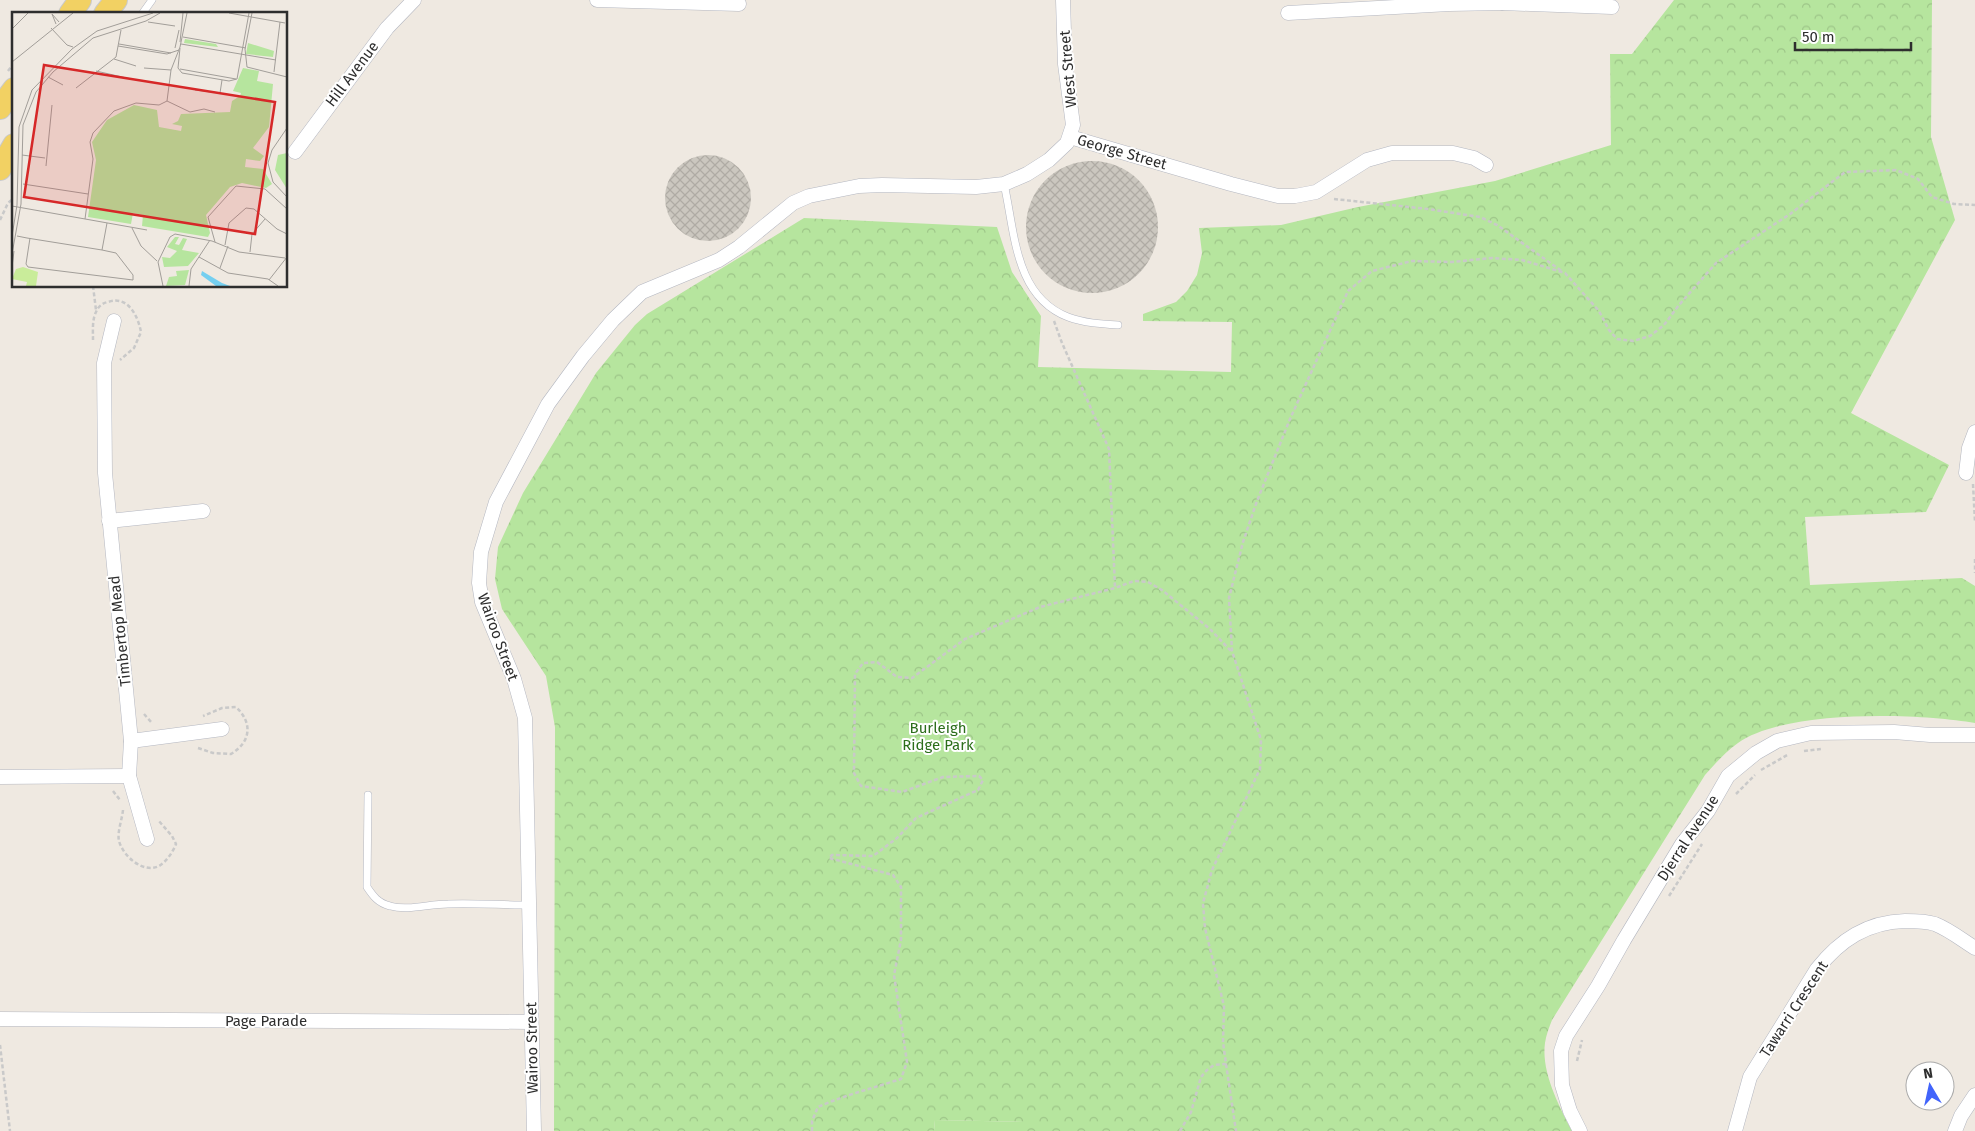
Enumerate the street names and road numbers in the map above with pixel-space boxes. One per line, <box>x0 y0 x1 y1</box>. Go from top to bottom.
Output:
street label: West Street <box>1056 29 1080 108</box>
street label: Hill Avenue <box>322 38 382 110</box>
street label: George Street <box>1075 131 1169 174</box>
street label: Timbertop Mead <box>105 575 135 687</box>
street label: Wairoo Street <box>474 591 522 684</box>
street label: Djerral Avenue <box>1653 791 1723 885</box>
street label: Tawarri Crescent <box>1756 957 1832 1061</box>
street label: Wairoo Street <box>522 1001 542 1094</box>
street label: Page Parade <box>225 1012 307 1030</box>

